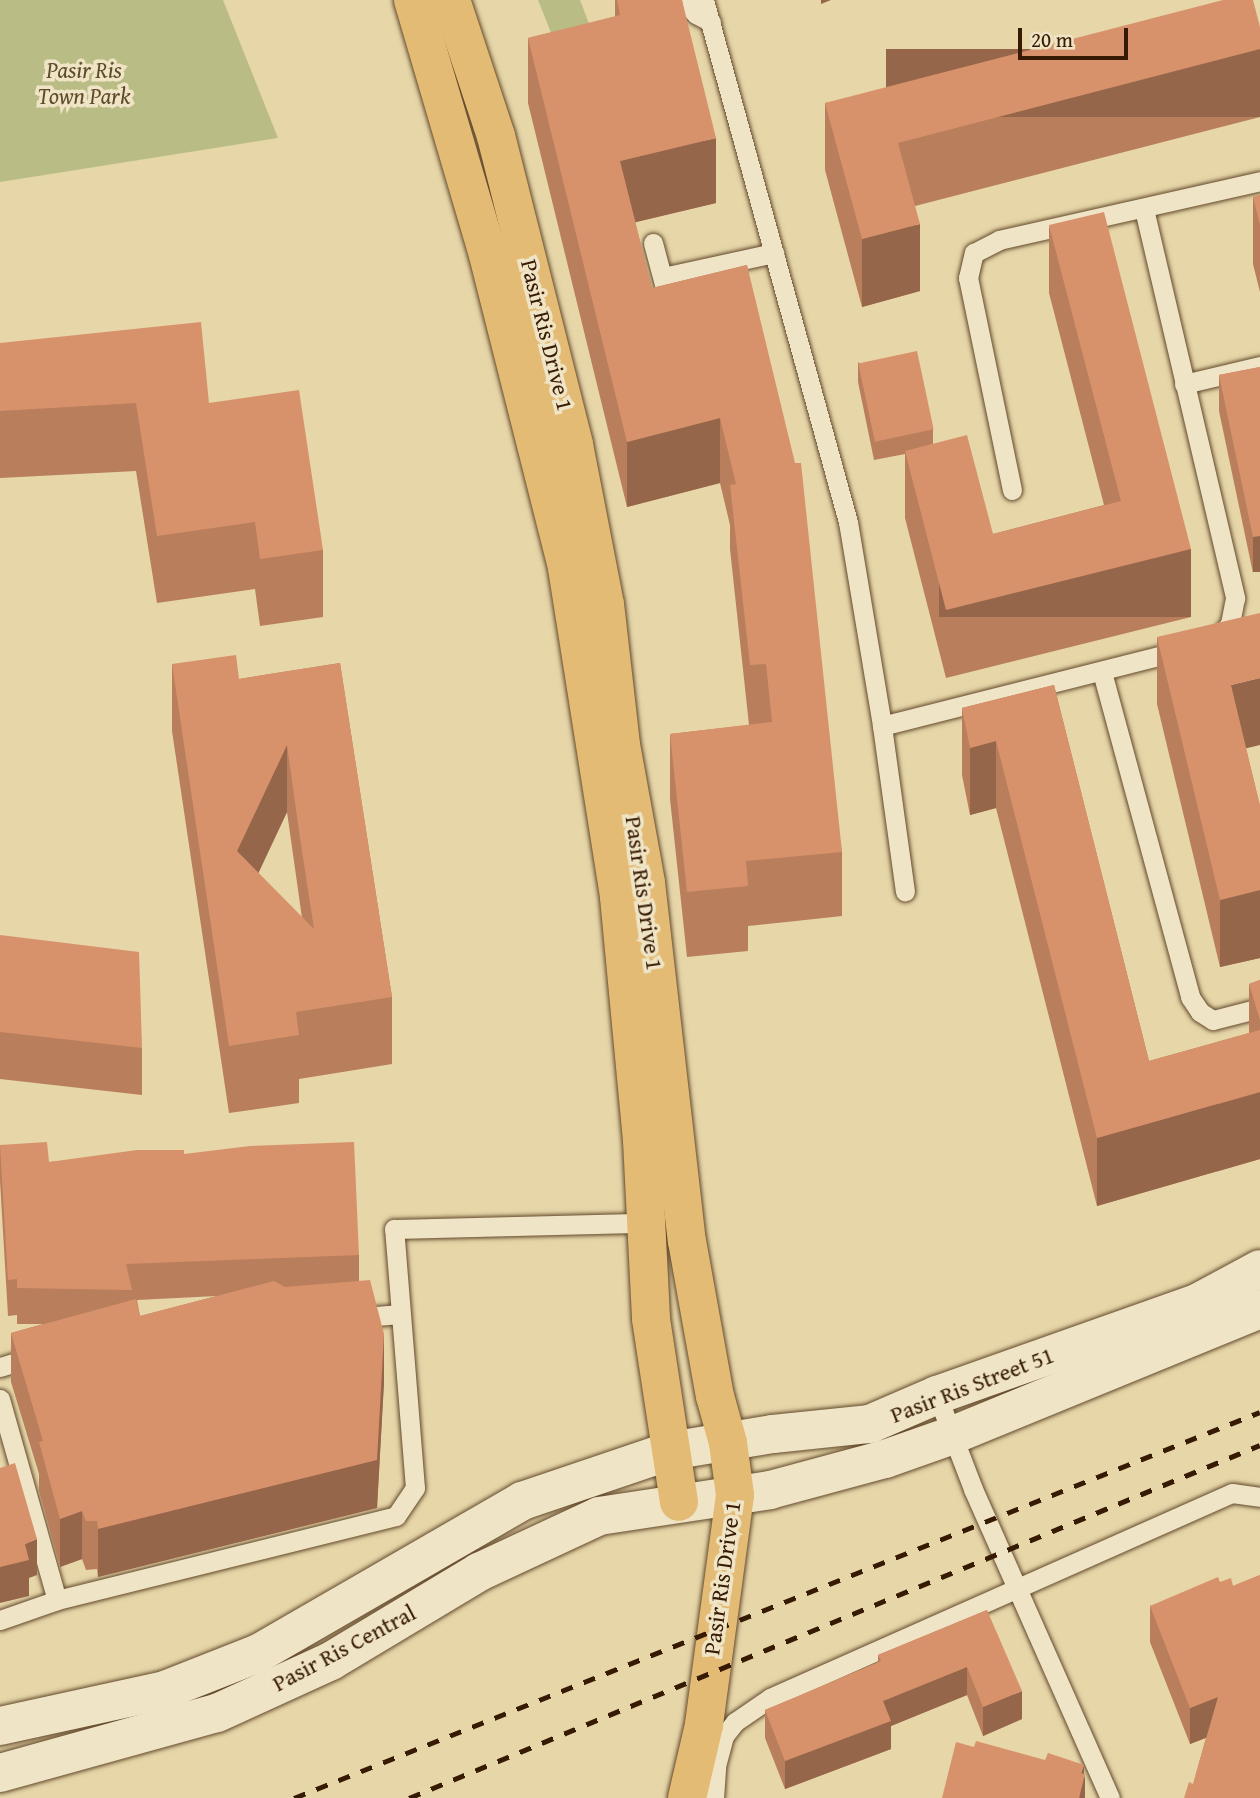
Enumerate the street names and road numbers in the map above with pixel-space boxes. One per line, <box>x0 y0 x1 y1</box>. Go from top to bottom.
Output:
street label: Pasir Ris Drive 1 <box>515 256 579 414</box>
street label: Pasir Ris Drive 1 <box>620 814 668 972</box>
street label: Pasir Ris Street 51 <box>886 1341 1058 1429</box>
street label: Pasir Ris Drive 1 <box>698 1499 746 1657</box>
street label: Pasir Ris Central <box>268 1599 420 1697</box>

